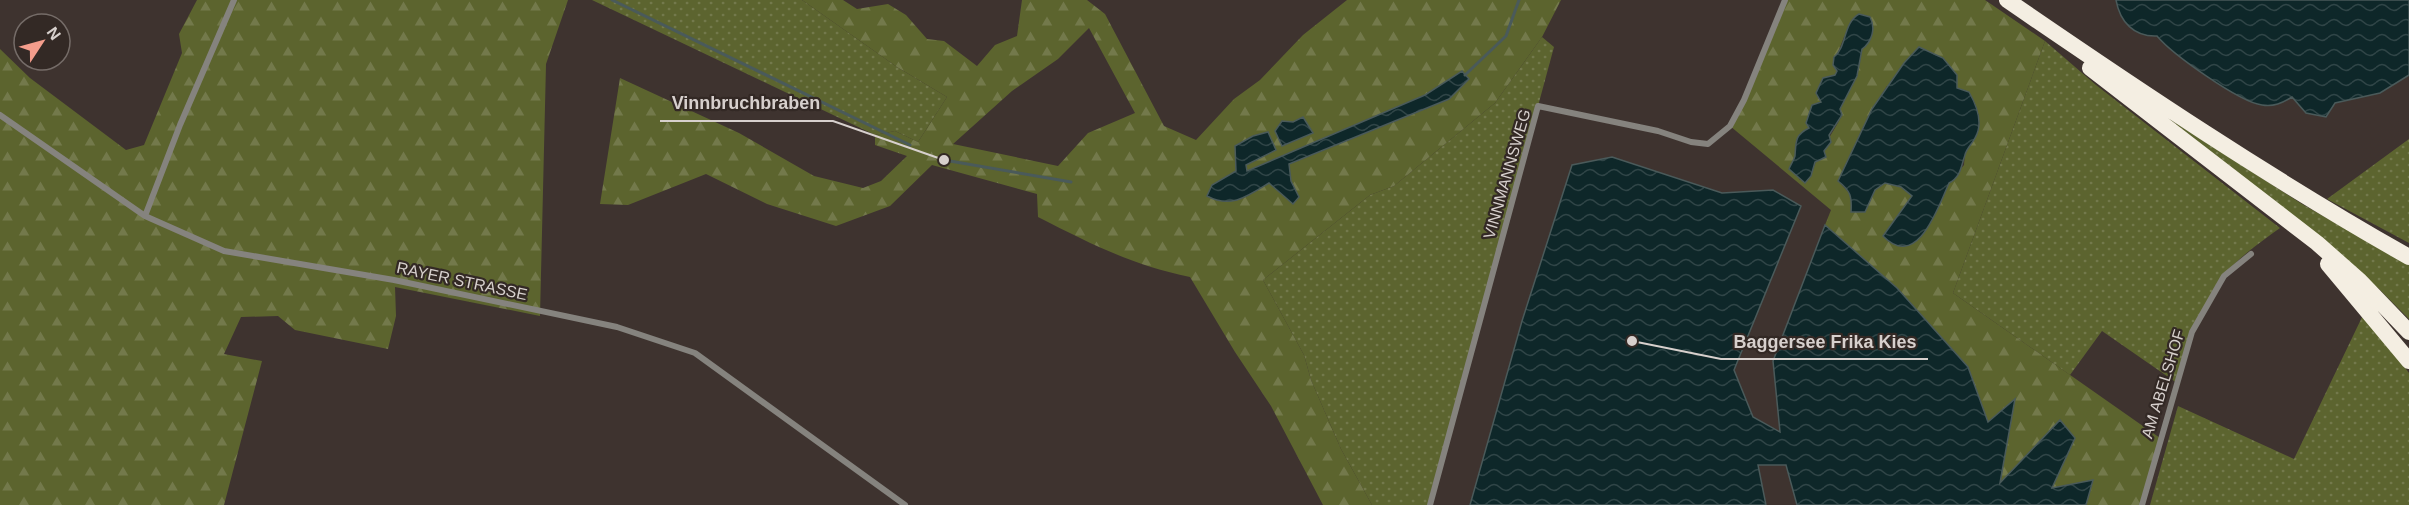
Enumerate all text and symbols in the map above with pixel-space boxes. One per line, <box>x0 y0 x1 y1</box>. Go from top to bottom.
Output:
north arrow <box>12 12 72 72</box>
text: N <box>43 24 64 43</box>
callout: Vinnbruchbraben <box>660 85 833 121</box>
text: Vinnbruchbraben <box>672 93 820 113</box>
street label: VINNMANNSWEG <box>1480 107 1534 241</box>
street label: RAYER STRASSE <box>395 259 529 303</box>
callout: Baggersee Frika Kies <box>1721 323 1928 359</box>
street label: AM ABELSHOF <box>2138 327 2188 440</box>
text: Baggersee Frika Kies <box>1733 332 1917 352</box>

